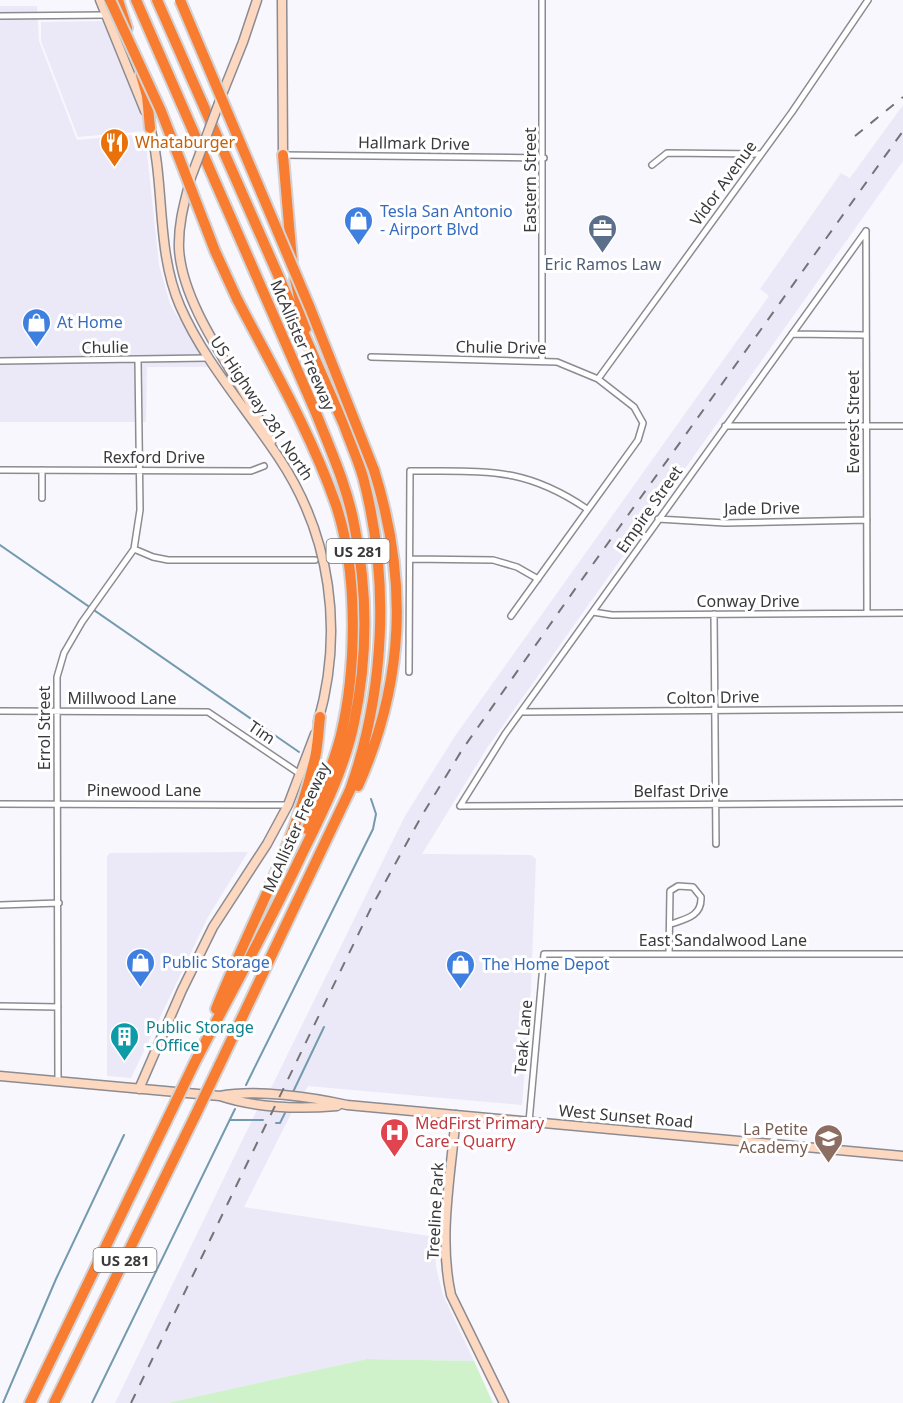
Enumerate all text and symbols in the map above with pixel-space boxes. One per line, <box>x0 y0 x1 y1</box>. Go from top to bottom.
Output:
restaurant icon: Whataburger <box>98 126 130 168</box>
street label: Eastern Street <box>519 127 541 233</box>
place label: Whataburger <box>135 131 236 153</box>
street label: Hallmark Drive <box>358 131 470 155</box>
street label: Vidor Avenue <box>685 136 761 230</box>
place label: Tesla San Antonio - Airport Blvd <box>380 200 513 240</box>
shop icon: Tesla San Antonio - Airport Blvd <box>343 204 375 246</box>
office icon: Eric Ramos Law <box>587 212 619 254</box>
place label: Eric Ramos Law <box>545 253 662 275</box>
street label: McAllister Freeway <box>266 276 341 415</box>
shop icon: At Home <box>20 306 52 348</box>
place label: At Home <box>57 311 123 333</box>
street label: US Highway 281 North <box>205 331 319 485</box>
street label: Chulie Drive <box>455 335 547 359</box>
street label: Chulie <box>81 336 129 358</box>
street label: Everest Street <box>842 370 864 474</box>
street label: Rexford Drive <box>103 446 205 468</box>
street label: Empire Street <box>611 461 687 557</box>
street label: Jade Drive <box>722 496 800 520</box>
road number: US 281 <box>326 539 389 563</box>
street label: Conway Drive <box>696 590 800 612</box>
street label: Colton Drive <box>666 685 760 709</box>
street label: Errol Street <box>33 686 55 770</box>
street label: Millwood Lane <box>67 687 177 709</box>
street label: Tim <box>244 715 280 749</box>
street label: McAllister Freeway <box>257 758 335 895</box>
street label: Pinewood Lane <box>87 779 201 801</box>
street label: Belfast Drive <box>633 780 729 802</box>
street label: East Sandalwood Lane <box>639 929 807 951</box>
shop icon: Public Storage <box>125 946 157 988</box>
shop icon: The Home Depot <box>445 948 477 990</box>
place label: Public Storage <box>162 951 270 973</box>
place label: The Home Depot <box>482 953 610 975</box>
street label: Teak Lane <box>509 999 537 1075</box>
place label: Public Storage - Office <box>146 1016 254 1056</box>
building icon: Public Storage - Office <box>109 1020 141 1062</box>
street label: West Sunset Road <box>558 1099 694 1133</box>
place label: MedFirst Primary Care - Quarry <box>415 1112 545 1152</box>
hospital icon: MedFirst Primary Care - Quarry <box>378 1116 410 1158</box>
place label: La Petite Academy <box>739 1118 809 1158</box>
school or university icon: La Petite Academy <box>813 1122 845 1164</box>
street label: Treeline Park <box>421 1161 449 1260</box>
road number: US 281 <box>94 1248 156 1272</box>

